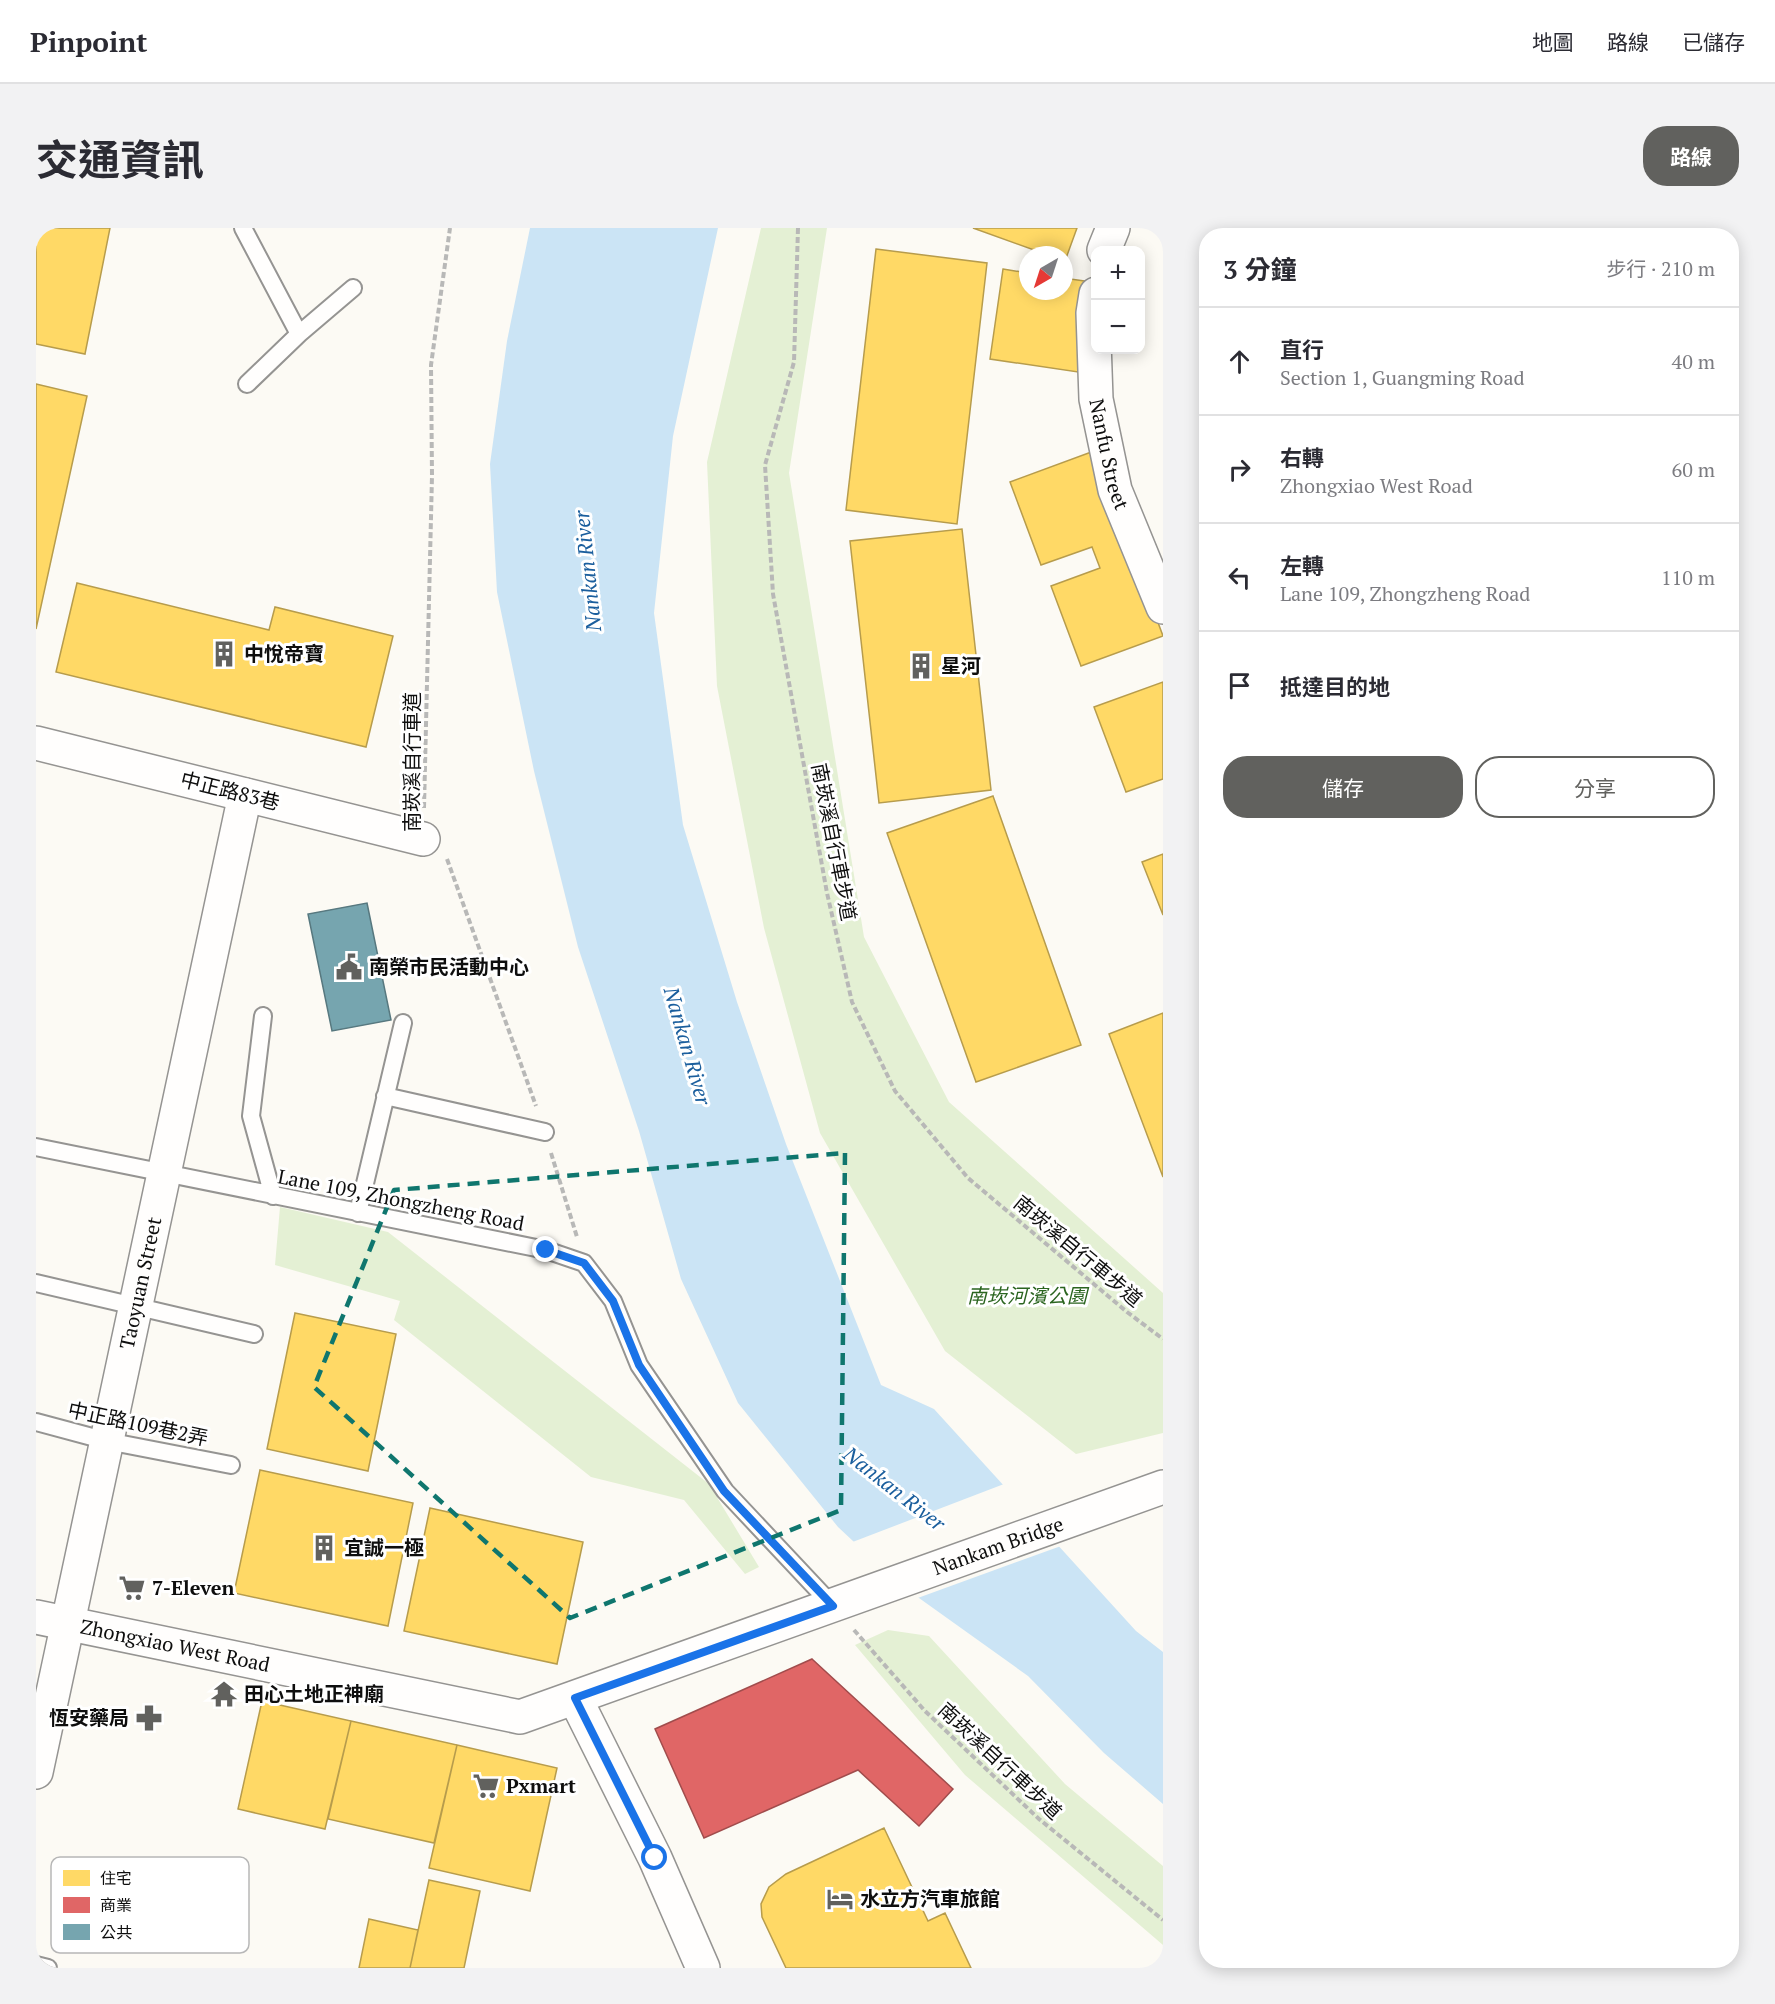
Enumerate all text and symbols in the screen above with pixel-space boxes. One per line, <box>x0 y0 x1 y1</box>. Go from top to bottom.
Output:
text: Pinpoint <box>30 23 147 60</box>
text: 地圖 <box>1532 28 1574 56</box>
text: 路線 <box>1607 28 1649 56</box>
text: 已儲存 <box>1682 28 1745 56</box>
button: 路線 <box>1643 126 1739 186</box>
text: 交通資訊 <box>36 131 204 187</box>
north arrow <box>1019 246 1073 300</box>
map controls <box>1091 246 1145 354</box>
button: + <box>1091 246 1145 300</box>
text: 3 分鐘 <box>1223 252 1297 286</box>
text: 步行 · 210 m <box>1606 255 1715 282</box>
button: − <box>1091 300 1145 354</box>
text: 直行 <box>1280 335 1324 364</box>
icon: ahead <box>1223 345 1256 378</box>
text: 40 m <box>1672 348 1715 375</box>
text: Section 1, Guangming Road <box>1280 364 1525 391</box>
street label: Nanfu Street <box>1083 396 1136 514</box>
text: 右轉 <box>1280 443 1324 472</box>
icon: right <box>1223 453 1256 486</box>
text: 60 m <box>1672 456 1715 483</box>
text: Zhongxiao West Road <box>1280 472 1473 499</box>
water label: Nankan River <box>567 508 607 634</box>
text: 左轉 <box>1280 551 1324 580</box>
icon: left <box>1223 561 1256 594</box>
text: 110 m <box>1661 564 1715 591</box>
text: Lane 109, Zhongzheng Road <box>1280 580 1530 607</box>
building icon: 中悅帝寶 <box>209 639 239 669</box>
place label: 中悅帝寶 <box>244 640 324 667</box>
building icon: 星河 <box>906 651 936 681</box>
place label: 星河 <box>941 652 981 679</box>
icon: arrive <box>1223 669 1256 702</box>
text: 抵達目的地 <box>1280 672 1390 701</box>
street label: 南崁溪自行車道 <box>398 692 425 832</box>
button: 儲存 <box>1223 756 1463 818</box>
button: 分享 <box>1475 756 1715 818</box>
street label: 南崁溪自行車步道 <box>806 761 863 923</box>
street label: 中正路83巷 <box>178 765 283 816</box>
public building icon: 南榮市民活動中心 <box>334 952 364 982</box>
place label: 南榮市民活動中心 <box>369 953 529 980</box>
water label: Nankan River <box>657 982 718 1109</box>
street label: Lane 109, Zhongzheng Road <box>276 1162 527 1237</box>
street label: 南崁溪自行車步道 <box>1008 1189 1148 1312</box>
street label: Taoyuan Street <box>113 1214 167 1352</box>
route end <box>532 1236 558 1262</box>
park label: 南崁河濱公園 <box>967 1282 1090 1309</box>
street label: 中正路109巷2弄 <box>66 1395 211 1452</box>
water label: Nankan River <box>837 1439 952 1537</box>
street label: Nankam Bridge <box>929 1510 1067 1581</box>
building icon: 宜誠一極 <box>309 1533 339 1563</box>
place label: 宜誠一極 <box>344 1534 424 1561</box>
supermarket icon: 7-Eleven <box>117 1573 147 1603</box>
place label: 7-Eleven <box>152 1574 234 1601</box>
street label: Zhongxiao West Road <box>78 1612 272 1678</box>
temple icon: 田心土地正神廟 <box>209 1679 239 1709</box>
place label: 田心土地正神廟 <box>244 1680 384 1707</box>
street label: 南崁溪自行車步道 <box>933 1696 1068 1825</box>
pharmacy icon: 恆安藥局 <box>134 1703 164 1733</box>
place label: 恆安藥局 <box>49 1704 129 1731</box>
supermarket icon: Pxmart <box>471 1771 501 1801</box>
place label: Pxmart <box>506 1772 576 1799</box>
route start <box>641 1844 667 1870</box>
legend <box>51 1857 249 1953</box>
text: 住宅 <box>100 1867 132 1889</box>
hotel icon: 水立方汽車旅館 <box>825 1884 855 1914</box>
place label: 水立方汽車旅館 <box>860 1885 1000 1912</box>
text: 商業 <box>100 1894 132 1916</box>
text: 公共 <box>100 1921 132 1943</box>

